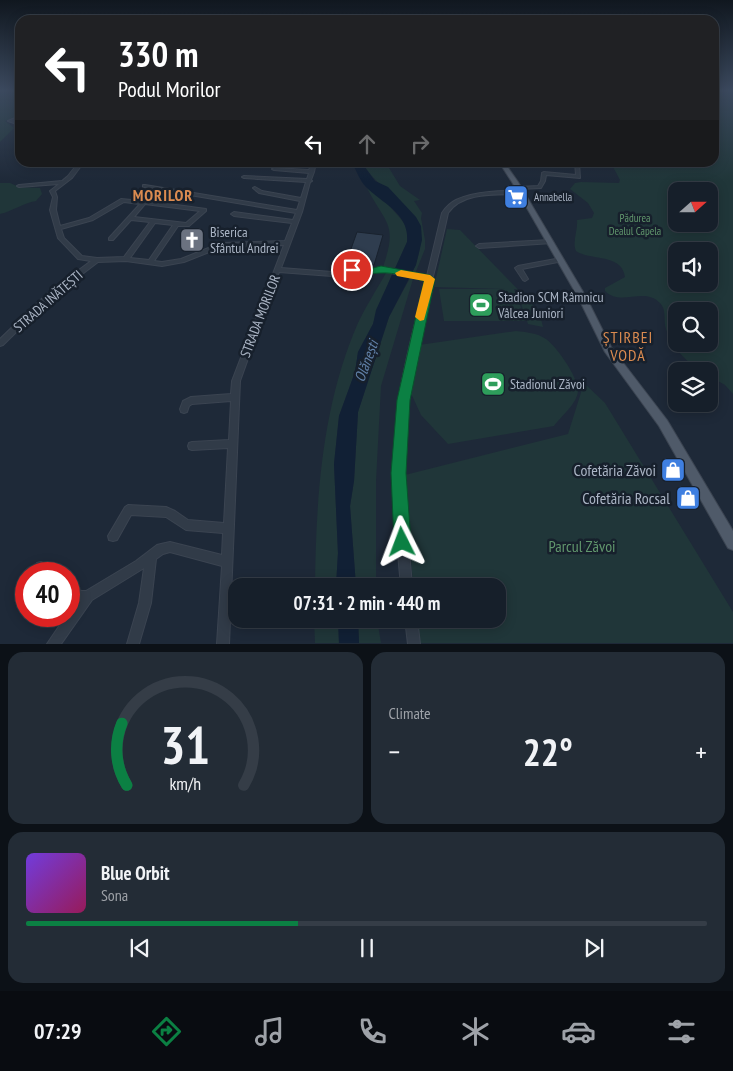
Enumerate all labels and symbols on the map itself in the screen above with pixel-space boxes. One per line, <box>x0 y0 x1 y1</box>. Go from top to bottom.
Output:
north arrow <box>668 182 718 232</box>
supermarket icon: Annabella <box>503 184 529 210</box>
district label: MORILOR <box>133 185 193 205</box>
place label: Annabella <box>534 190 572 204</box>
park label: Pădurea Dealul Capela <box>609 211 661 238</box>
place label: Biserica Sfântul Andrei <box>210 223 279 257</box>
church icon: Biserica Sfântul Andrei <box>179 227 205 253</box>
pin <box>331 249 373 291</box>
street label: STRADA INĂTEȘTI <box>10 266 86 336</box>
street label: STRADA MORILOR <box>236 272 284 360</box>
place label: Stadion SCM Râmnicu Vâlcea Juniori <box>497 288 604 322</box>
sports icon: Stadion SCM Râmnicu Vâlcea Juniori <box>468 292 494 318</box>
district label: ȘTIRBEI VODĂ <box>603 327 653 365</box>
water label: Olănești <box>350 336 383 384</box>
sports icon: Stadionul Zăvoi <box>480 371 506 397</box>
place label: Stadionul Zăvoi <box>510 375 585 393</box>
shop icon: Cofetăria Zăvoi <box>660 457 686 483</box>
place label: Cofetăria Zăvoi <box>574 460 656 480</box>
shop icon: Cofetăria Rocsal <box>675 485 701 511</box>
place label: Cofetăria Rocsal <box>582 488 670 508</box>
position arrow <box>375 515 427 567</box>
park label: Parcul Zăvoi <box>548 536 616 556</box>
speed limit sign: 40 <box>15 562 80 627</box>

